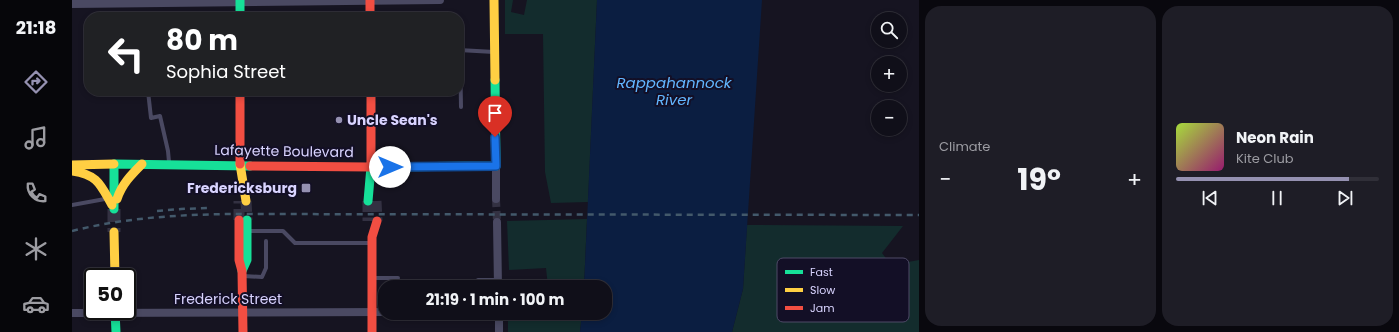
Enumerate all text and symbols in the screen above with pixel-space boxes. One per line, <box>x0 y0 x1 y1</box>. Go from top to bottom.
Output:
map controls <box>871 12 907 136</box>
button: search <box>871 12 907 48</box>
text: 21:18 <box>16 15 56 40</box>
text: 80 m <box>166 21 238 60</box>
icon: left <box>100 28 152 80</box>
button: + <box>871 56 907 92</box>
text: Sophia Street <box>166 59 286 84</box>
icon: directions <box>22 68 50 96</box>
water label: Rappahannock River <box>616 72 733 110</box>
pin <box>478 96 512 137</box>
button: − <box>871 100 907 136</box>
icon: arrive <box>484 102 506 124</box>
place label: Uncle Sean's <box>347 110 438 130</box>
marker: Uncle Sean's <box>334 115 344 125</box>
icon: music <box>22 124 50 152</box>
text: Neon Rain <box>1236 127 1314 148</box>
text: Climate <box>939 137 990 156</box>
street label: Lafayette Boulevard <box>214 140 354 162</box>
position arrow <box>369 146 411 188</box>
text: Kite Club <box>1236 149 1294 168</box>
text: 19° <box>1017 158 1061 201</box>
text: − <box>939 164 951 195</box>
text: + <box>1127 164 1142 195</box>
place label: Fredericksburg <box>187 178 297 198</box>
icon: phone <box>22 179 50 207</box>
marker: Fredericksburg <box>300 182 312 194</box>
icon: previous <box>1199 187 1221 209</box>
icon: pause <box>1266 187 1288 209</box>
icon: next <box>1334 187 1356 209</box>
icon: climate <box>22 235 50 263</box>
legend <box>777 258 909 322</box>
text: Fast <box>810 264 833 280</box>
speed limit sign: 50 <box>84 268 136 320</box>
text: Slow <box>810 282 835 298</box>
street label: Frederick Street <box>174 289 282 309</box>
text: 21:19 · 1 min · 100 m <box>426 289 564 310</box>
icon: car <box>22 290 50 318</box>
text: Jam <box>810 300 835 316</box>

